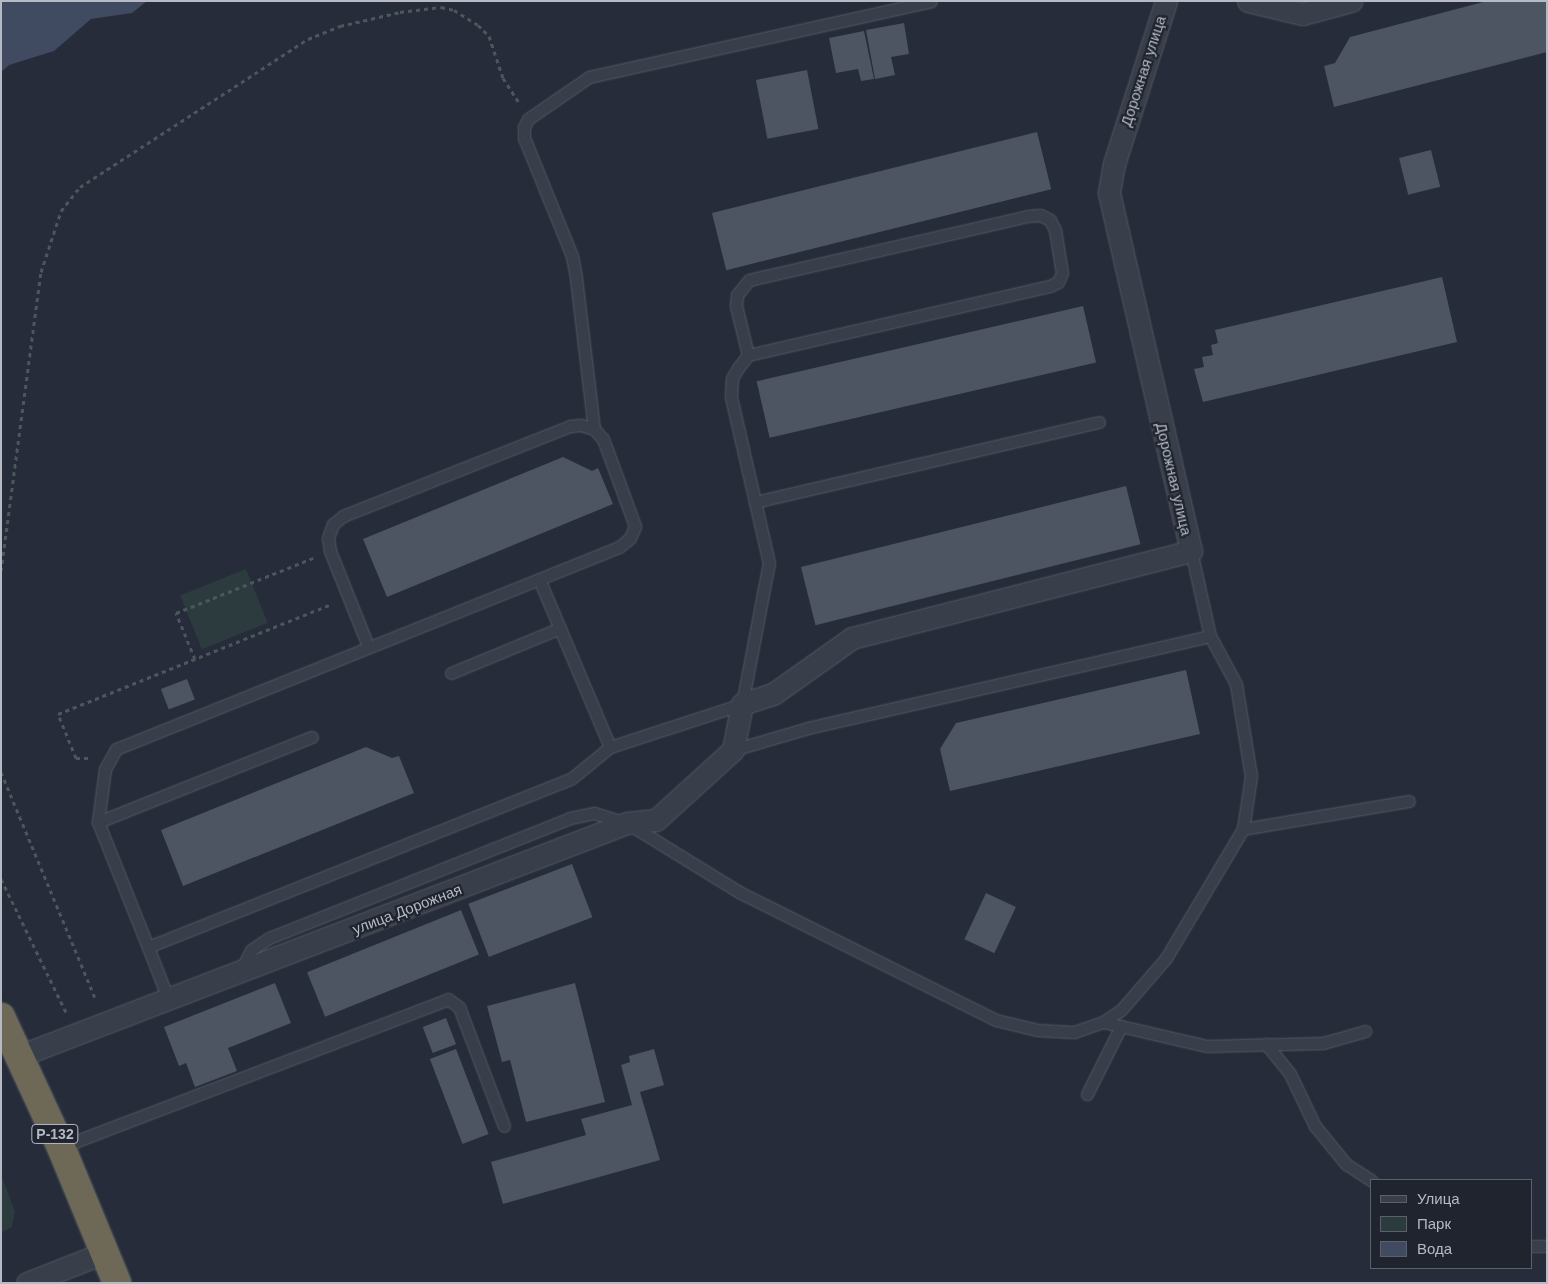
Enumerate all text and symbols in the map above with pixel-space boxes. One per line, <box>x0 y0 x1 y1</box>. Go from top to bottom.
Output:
street label: Дорожная улица <box>1117 13 1169 129</box>
street label: Дорожная улица <box>1152 421 1196 537</box>
street label: улица Дорожная <box>350 880 464 938</box>
road number: Р-132 <box>31 1122 79 1146</box>
legend <box>1370 1179 1533 1269</box>
text: Улица <box>1417 1190 1460 1207</box>
text: Парк <box>1417 1215 1451 1232</box>
text: Вода <box>1417 1240 1452 1257</box>

